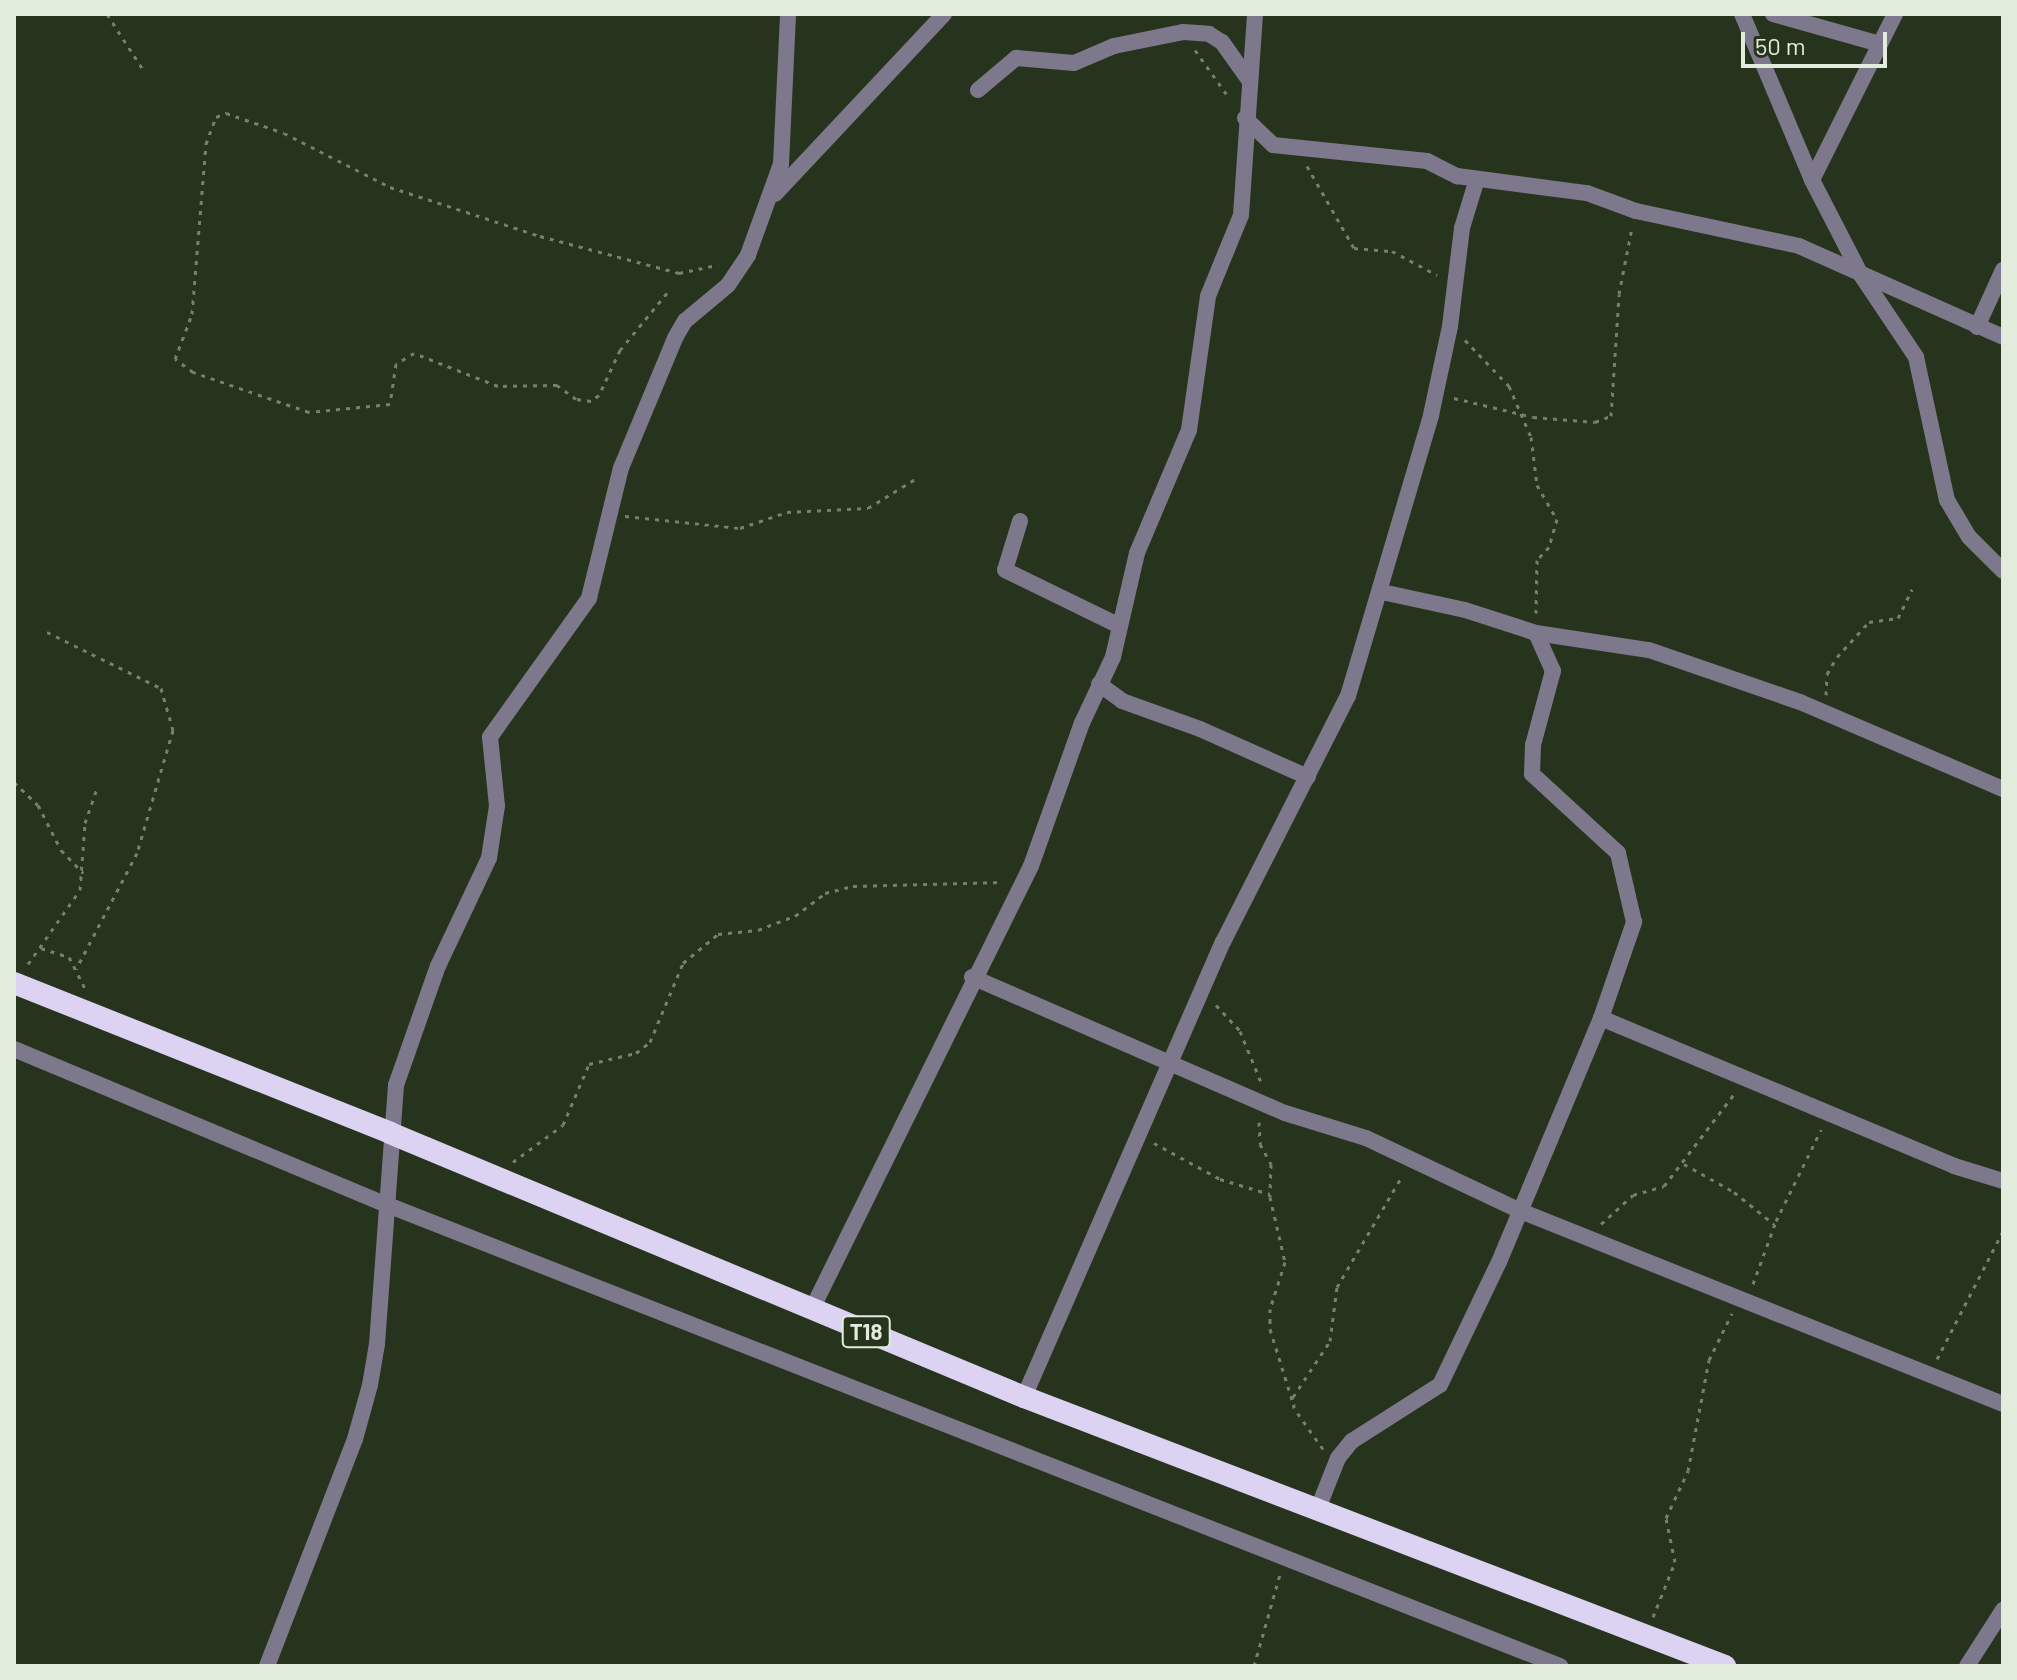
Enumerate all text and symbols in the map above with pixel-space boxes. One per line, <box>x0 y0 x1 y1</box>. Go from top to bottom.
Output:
scale bar <box>1745 16 1891 66</box>
text: 50 m <box>1755 31 1806 60</box>
road number: T18 <box>840 1314 892 1350</box>

